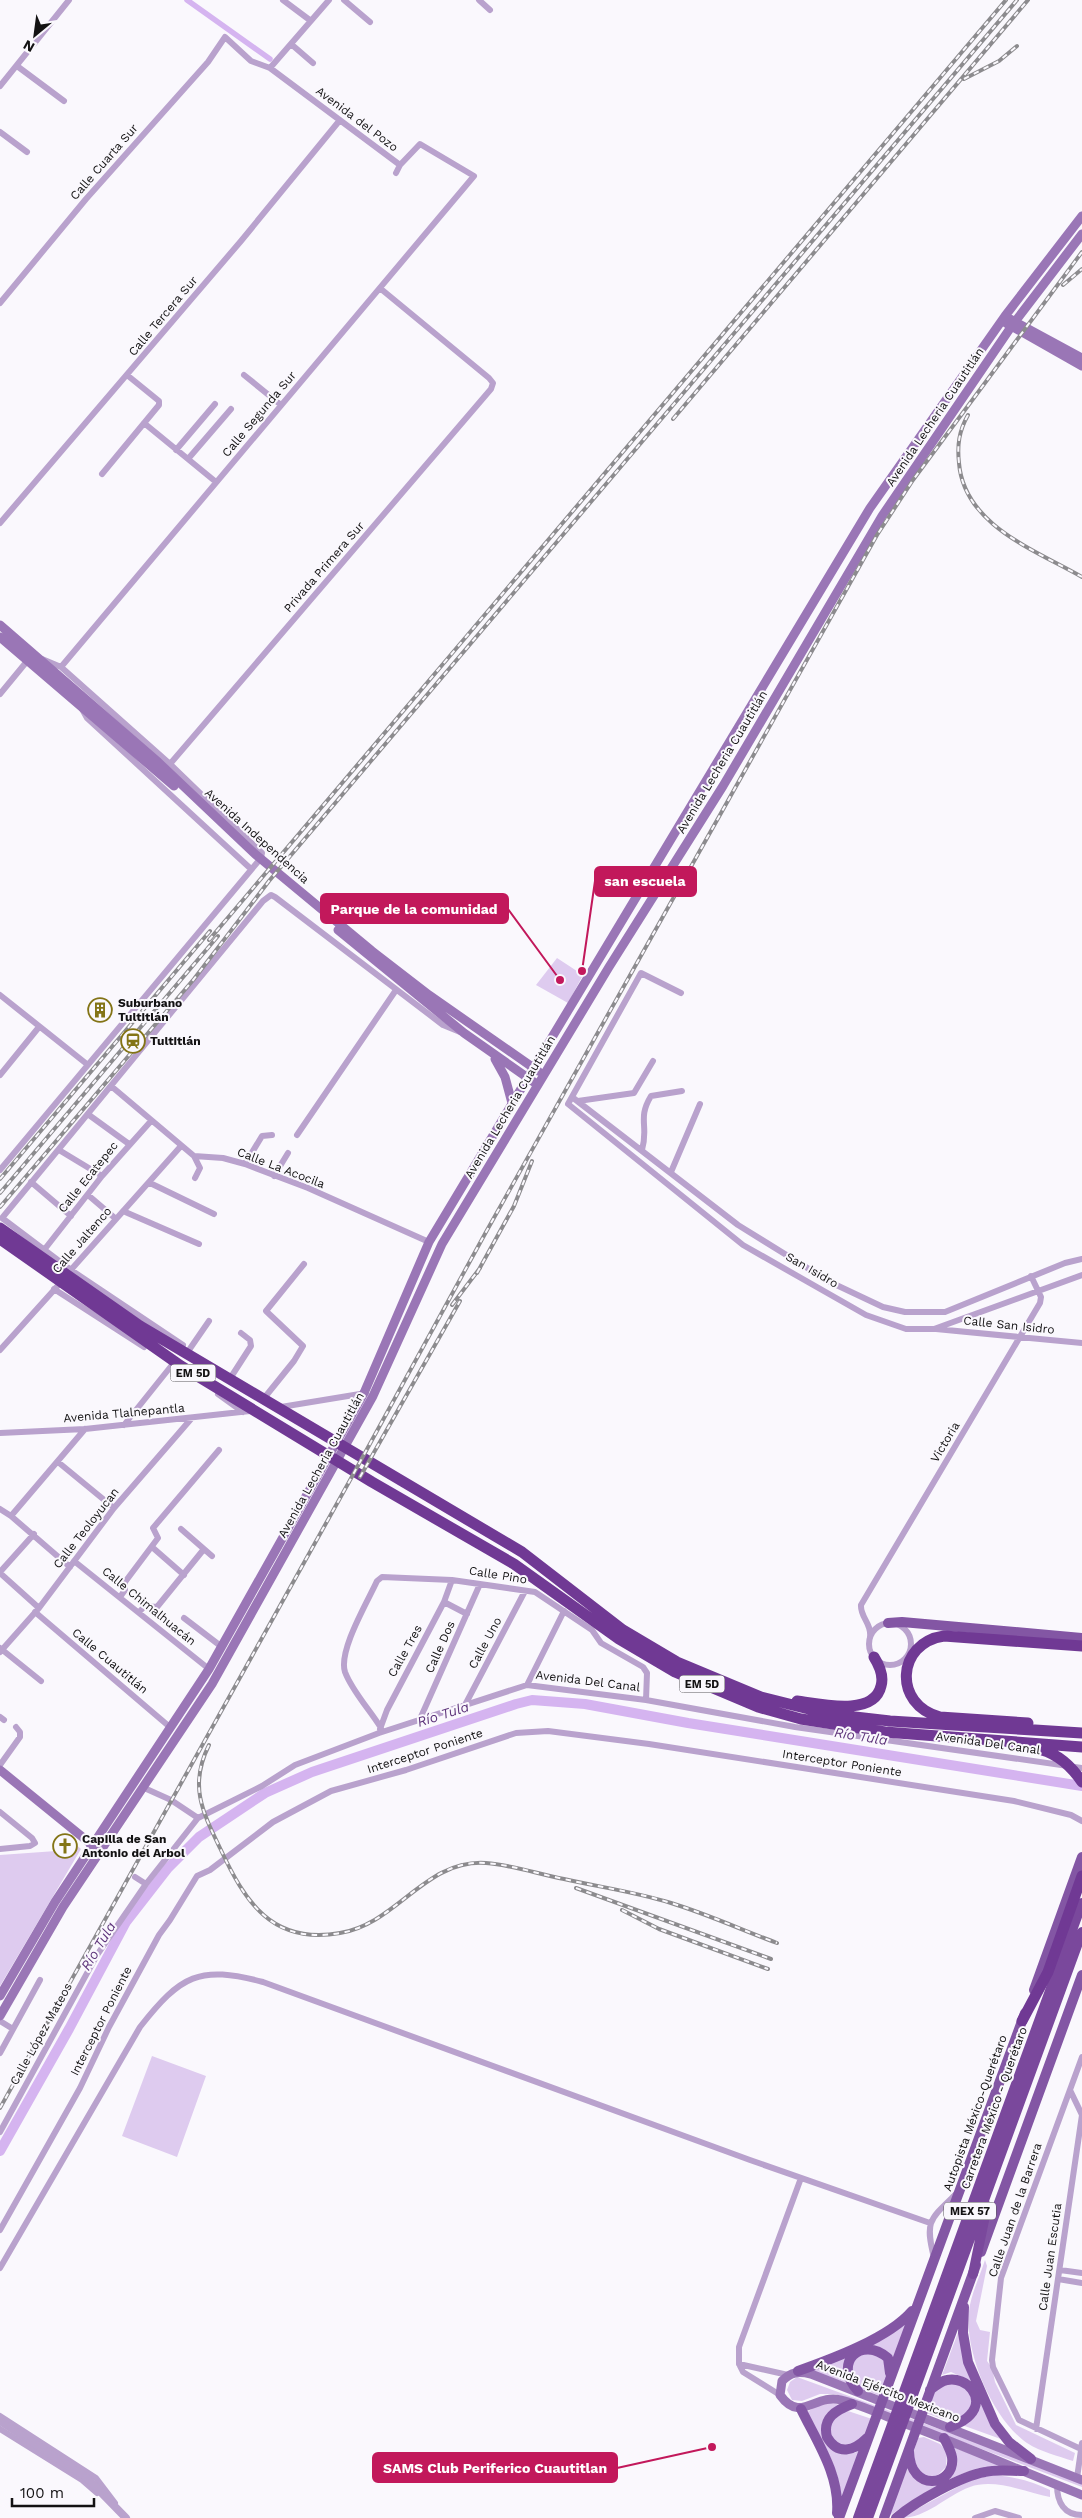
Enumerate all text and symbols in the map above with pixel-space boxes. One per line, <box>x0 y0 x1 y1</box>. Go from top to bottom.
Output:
north arrow <box>10 10 60 60</box>
text: N <box>20 37 37 56</box>
street label: Avenida del Pozo <box>313 84 401 154</box>
street label: Calle Cuarta Sur <box>67 121 141 203</box>
street label: Calle Tercera Sur <box>126 273 200 359</box>
street label: Avenida Lecheria Cuautitlán <box>883 345 987 489</box>
street label: Calle Segunda Sur <box>219 368 299 460</box>
street label: Privada Primera Sur <box>281 519 367 615</box>
street label: Avenida Lecheria Cuautitlán <box>674 688 770 836</box>
street label: Avenida Independencia <box>202 786 312 887</box>
callout: san escuela <box>595 867 696 896</box>
text: san escuela <box>604 873 687 889</box>
callout: Parque de la comunidad <box>321 894 508 923</box>
text: Parque de la comunidad <box>330 901 498 917</box>
place label: Suburbano Tultitlán <box>118 996 182 1024</box>
building icon: Suburbano Tultitlán <box>87 997 113 1023</box>
station icon: Tultitlán <box>120 1028 146 1054</box>
street label: Avenida Lecheria Cuautitlán <box>462 1033 558 1181</box>
place label: Tultitlán <box>150 1034 201 1048</box>
street label: Calle Ecatepec <box>55 1138 121 1215</box>
street label: Calle La Acocila <box>235 1145 327 1191</box>
street label: Calle Jaltenco <box>49 1204 115 1276</box>
street label: San Isidro <box>783 1249 841 1291</box>
street label: Calle San Isidro <box>963 1313 1055 1337</box>
road number: EM 5D <box>170 1365 216 1382</box>
street label: Avenida Lecheria Cuautitlán <box>275 1390 367 1540</box>
street label: Avenida Tlalnepantla <box>63 1401 185 1425</box>
street label: Victoria <box>927 1419 963 1465</box>
street label: Calle Teoloyucan <box>50 1485 122 1571</box>
street label: Calle Chimalhuacán <box>99 1564 199 1648</box>
street label: Calle Pino <box>468 1564 528 1586</box>
street label: Calle Uno <box>466 1615 504 1671</box>
street label: Calle Dos <box>422 1619 458 1675</box>
street label: Calle Tres <box>385 1622 425 1680</box>
street label: Calle Cuautitlán <box>69 1625 151 1697</box>
street label: Avenida Del Canal <box>535 1668 641 1694</box>
road number: EM 5D <box>680 1676 724 1692</box>
water label: Río Tula <box>415 1698 471 1730</box>
water label: Río Tula <box>833 1724 889 1748</box>
street label: Interceptor Poniente <box>365 1726 485 1776</box>
street label: Avenida Del Canal <box>935 1729 1041 1757</box>
street label: Interceptor Poniente <box>781 1747 903 1779</box>
place label: Capilla de San Antonio del Arbol <box>82 1832 185 1860</box>
church icon: Capilla de San Antonio del Arbol <box>52 1833 78 1859</box>
water label: Río Tula <box>77 1919 119 1973</box>
street label: Interceptor Poniente <box>67 1964 135 2078</box>
street label: Calle López Mateos <box>7 1980 75 2088</box>
street label: Carretera México - Querétaro <box>958 2025 1030 2191</box>
street label: Autopista México-Querétaro <box>940 2033 1010 2193</box>
street label: Calle Juan de la Barrera <box>985 2141 1045 2279</box>
road number: MEX 57 <box>944 2202 996 2220</box>
street label: Calle Juan Escutia <box>1036 2202 1065 2312</box>
street label: Avenida Ejército Mexicano <box>814 2357 962 2425</box>
callout: SAMS Club Periferico Cuautitlan <box>373 2453 617 2482</box>
text: SAMS Club Periferico Cuautitlan <box>383 2460 607 2476</box>
scale bar <box>12 2476 95 2508</box>
text: 100 m <box>20 2484 64 2502</box>

